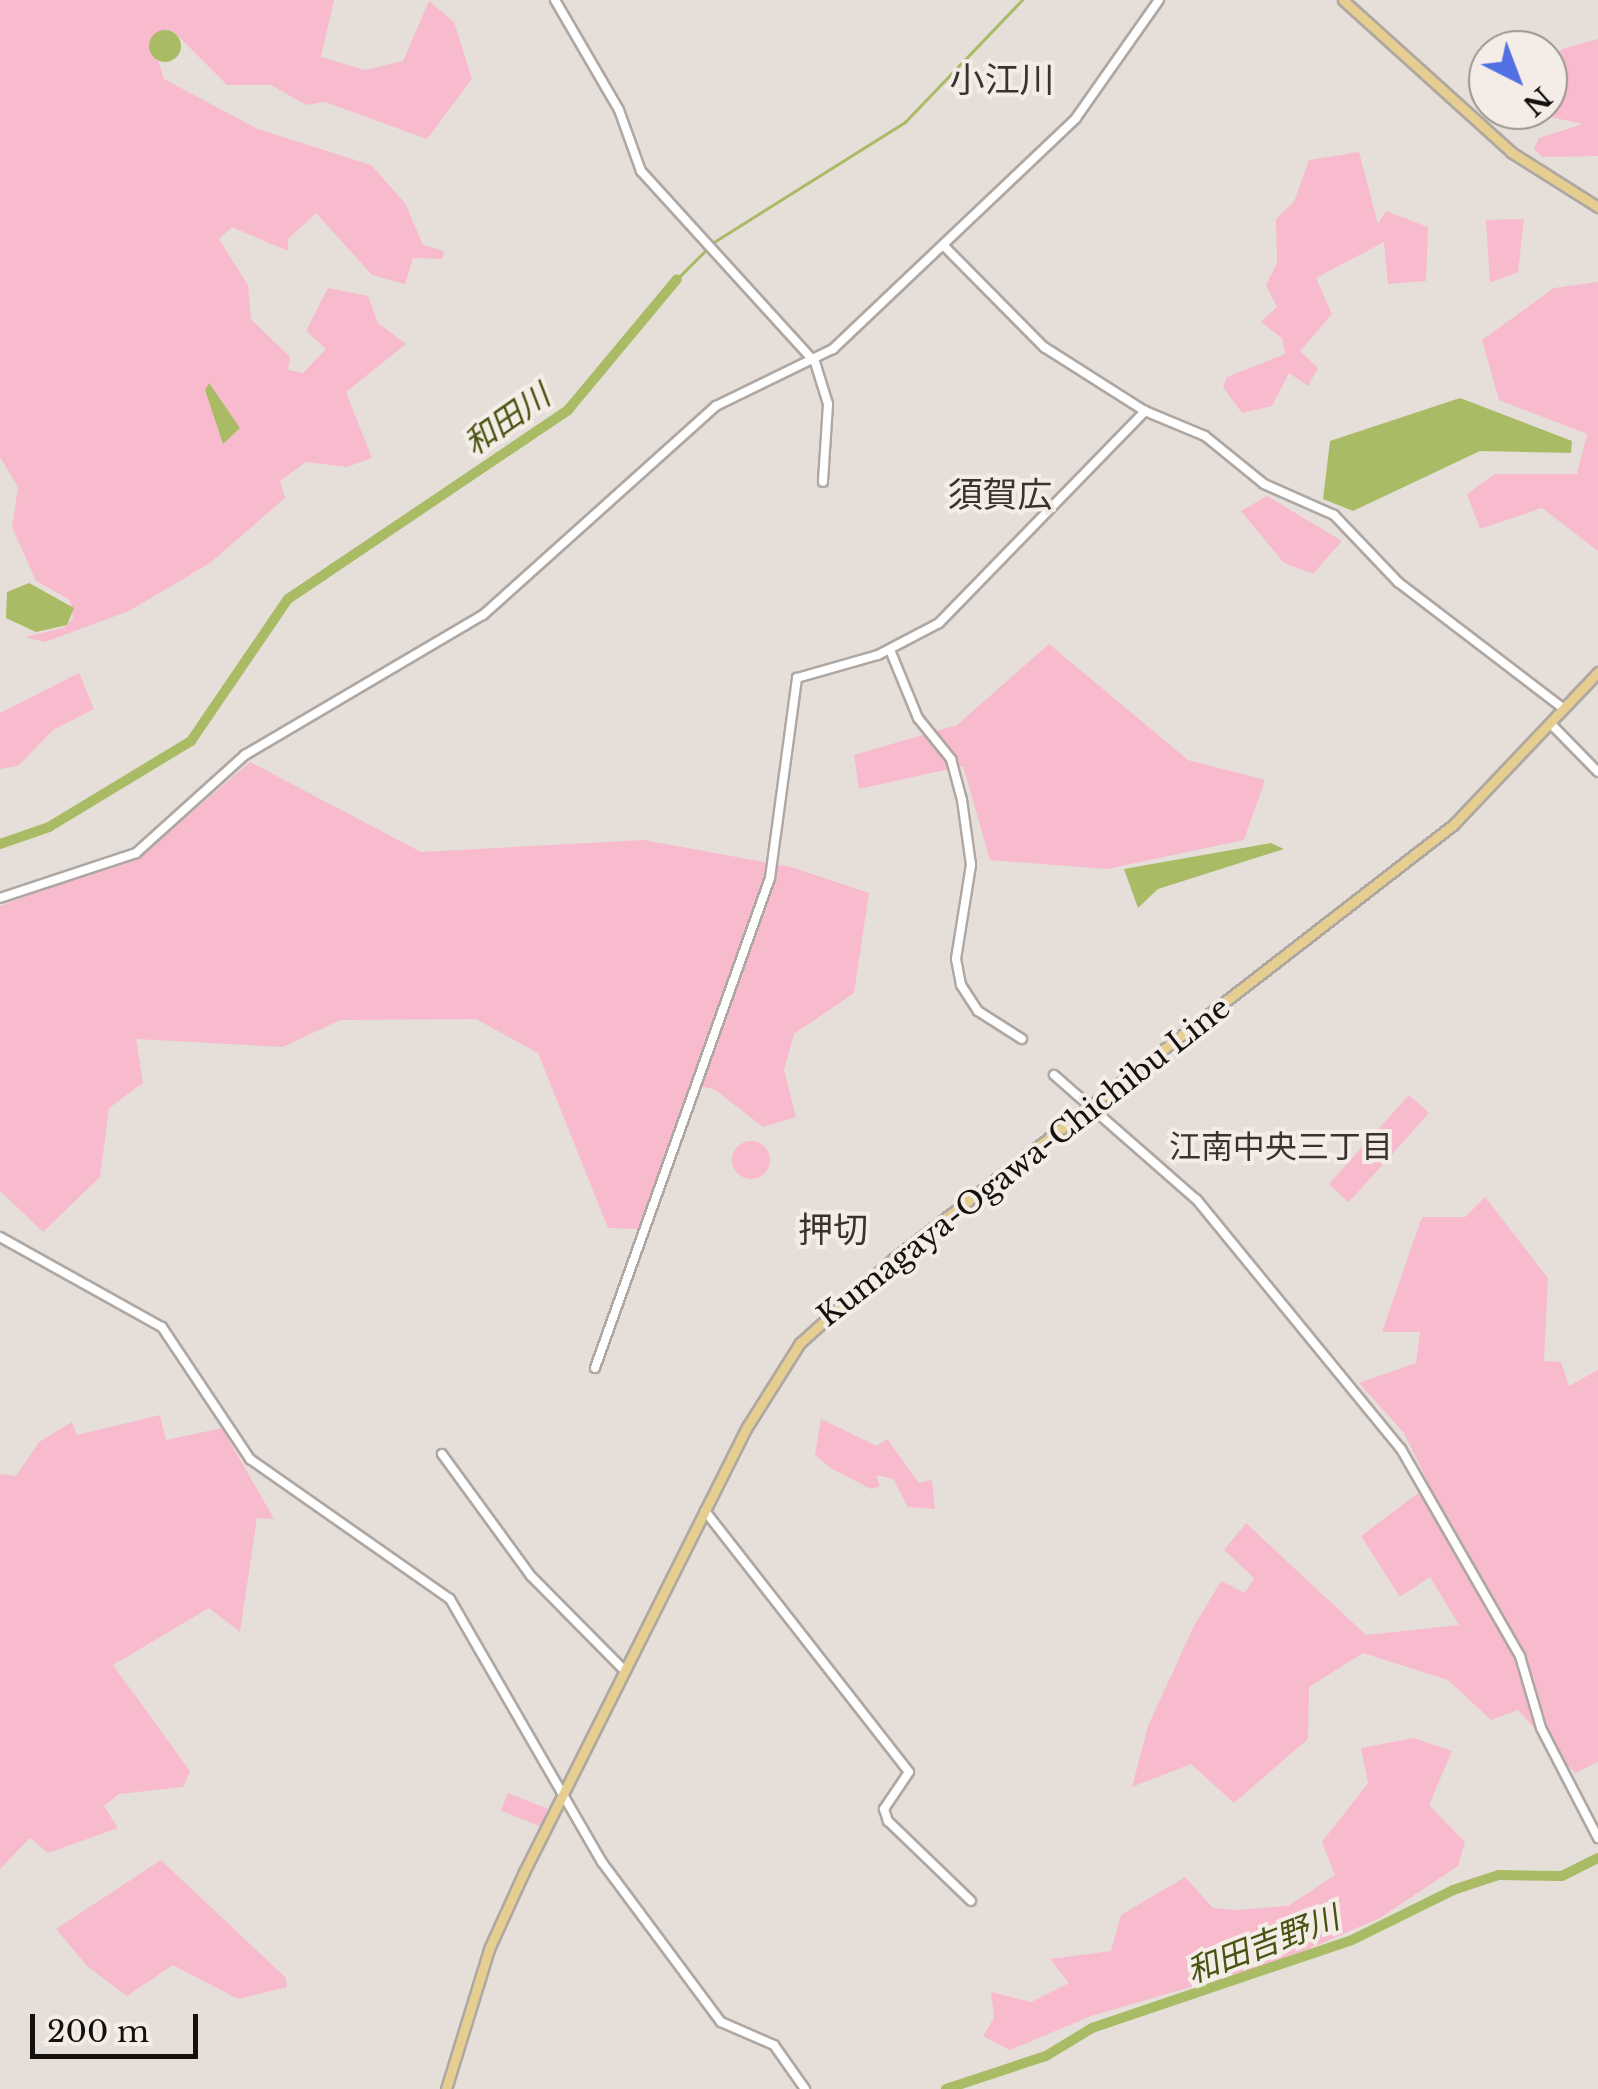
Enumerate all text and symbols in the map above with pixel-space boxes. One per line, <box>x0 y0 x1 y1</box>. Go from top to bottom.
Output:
north arrow <box>1468 30 1568 130</box>
district label: 小江川 <box>950 59 1054 101</box>
text: N <box>1516 79 1559 123</box>
water label: 和田川 <box>457 377 557 463</box>
district label: 須賀広 <box>948 474 1052 516</box>
street label: Kumagaya-Ogawa-Chichibu Line <box>811 990 1237 1334</box>
district label: 江南中央三丁目 <box>1169 1128 1393 1166</box>
district label: 押切 <box>798 1209 868 1251</box>
water label: 和田吉野川 <box>1181 1898 1345 1992</box>
scale bar <box>35 1994 202 2056</box>
text: 200 m <box>47 2013 149 2050</box>

